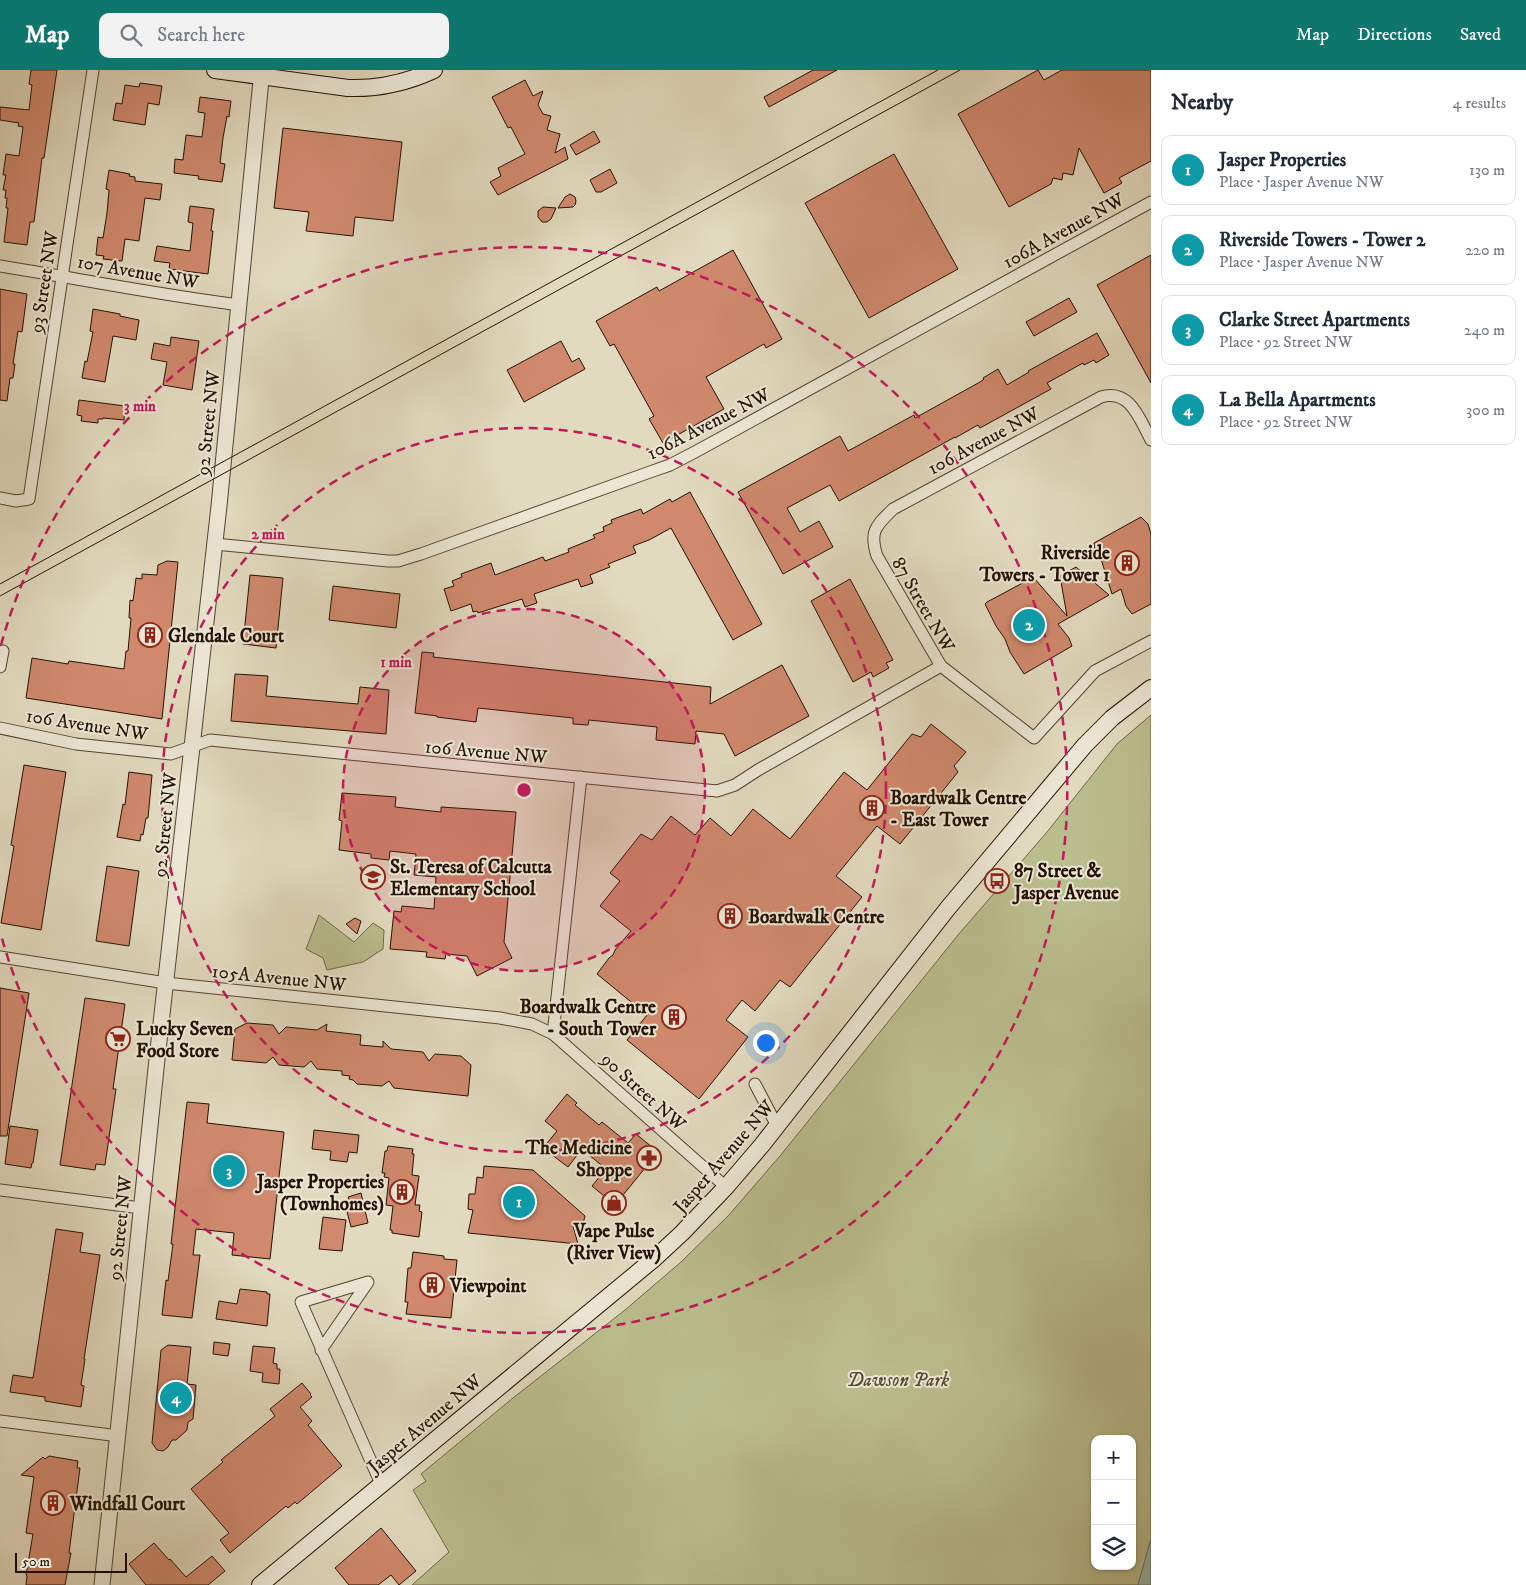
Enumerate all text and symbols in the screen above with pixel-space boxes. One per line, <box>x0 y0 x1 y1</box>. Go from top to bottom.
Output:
search box <box>99 13 449 58</box>
text: Map <box>25 20 69 50</box>
icon: search <box>117 21 145 49</box>
text: Search here <box>157 24 245 47</box>
text: Map <box>1296 24 1329 46</box>
text: Directions <box>1357 24 1432 46</box>
text: Saved <box>1460 24 1501 46</box>
text: Nearby <box>1171 90 1233 116</box>
text: 4 results <box>1453 93 1506 113</box>
text: Jasper Properties <box>1219 149 1346 172</box>
text: 1 <box>1185 160 1191 180</box>
text: 130 m <box>1469 160 1505 180</box>
text: Place · Jasper Avenue NW <box>1219 172 1384 192</box>
street label: 106A Avenue NW <box>999 188 1129 274</box>
street label: 93 Street NW <box>25 229 64 336</box>
text: Riverside Towers - Tower 2 <box>1219 229 1425 252</box>
text: 2 <box>1184 240 1192 260</box>
text: 220 m <box>1465 240 1505 260</box>
street label: 107 Avenue NW <box>75 250 201 295</box>
text: Place · Jasper Avenue NW <box>1219 252 1384 272</box>
text: Clarke Street Apartments <box>1219 309 1410 332</box>
text: 3 <box>1185 320 1191 340</box>
text: 240 m <box>1464 320 1505 340</box>
text: Place · 92 Street NW <box>1219 332 1352 352</box>
street label: 92 Street NW <box>191 369 225 478</box>
street label: 106A Avenue NW <box>643 383 775 465</box>
text: La Bella Apartments <box>1219 389 1375 412</box>
text: 3 min <box>124 397 156 416</box>
text: 4 <box>1183 400 1193 420</box>
text: 300 m <box>1466 400 1505 420</box>
street label: 106 Avenue NW <box>924 402 1044 480</box>
text: Place · 92 Street NW <box>1219 412 1352 432</box>
text: 2 min <box>251 525 285 544</box>
place label: Riverside Towers - Tower 1 <box>978 542 1110 587</box>
building icon: Riverside Towers - Tower 1 <box>1114 550 1140 576</box>
street label: 87 Street NW <box>886 553 959 657</box>
pin: 2 <box>1013 606 1045 644</box>
building icon: Glendale Court <box>137 622 163 648</box>
place label: Glendale Court <box>168 625 285 648</box>
text: 1 min <box>380 653 412 672</box>
street label: 106 Avenue NW <box>24 705 150 747</box>
street label: 106 Avenue NW <box>424 736 549 769</box>
street label: 92 Street NW <box>148 771 182 880</box>
centre of rings <box>515 781 533 799</box>
place label: Boardwalk Centre - East Tower <box>890 787 1027 832</box>
building icon: Boardwalk Centre - East Tower <box>859 795 885 821</box>
place label: St. Teresa of Calcutta Elementary School <box>390 856 553 901</box>
place label: 87 Street & Jasper Avenue <box>1012 860 1119 905</box>
school or university icon: St. Teresa of Calcutta Elementary School <box>360 864 386 890</box>
bus stop icon: 87 Street & Jasper Avenue <box>984 868 1010 894</box>
building icon: Boardwalk Centre <box>717 903 743 929</box>
place label: Boardwalk Centre <box>748 906 885 929</box>
street label: 105A Avenue NW <box>211 960 348 997</box>
place label: Boardwalk Centre - South Tower <box>520 996 657 1041</box>
building icon: Boardwalk Centre - South Tower <box>661 1004 687 1030</box>
place label: Lucky Seven Food Store <box>136 1018 235 1063</box>
supermarket icon: Lucky Seven Food Store <box>105 1026 131 1052</box>
your location <box>753 1030 779 1056</box>
street label: 90 Street NW <box>595 1048 690 1136</box>
street label: Jasper Avenue NW <box>668 1095 780 1220</box>
place label: The Medicine Shoppe <box>525 1137 632 1182</box>
pharmacy icon: The Medicine Shoppe <box>636 1145 662 1171</box>
pin: 3 <box>213 1152 245 1190</box>
place label: Jasper Properties (Townhomes) <box>255 1171 385 1216</box>
street label: 92 Street NW <box>103 1174 137 1283</box>
building icon: Jasper Properties (Townhomes) <box>389 1179 415 1205</box>
pin: 1 <box>503 1183 535 1221</box>
shop icon: Vape Pulse (River View) <box>601 1190 627 1216</box>
place label: Vape Pulse (River View) <box>567 1220 661 1265</box>
building icon: Viewpoint <box>419 1272 445 1298</box>
place label: Viewpoint <box>449 1275 527 1298</box>
street label: Jasper Avenue NW <box>362 1369 487 1480</box>
park label: Dawson Park <box>847 1369 949 1392</box>
pin: 4 <box>160 1379 192 1417</box>
map controls <box>1091 1435 1136 1570</box>
button: + <box>1091 1435 1136 1480</box>
button: − <box>1091 1480 1136 1525</box>
building icon: Windfall Court <box>40 1490 66 1516</box>
place label: Windfall Court <box>69 1493 186 1516</box>
button: layers <box>1091 1525 1136 1570</box>
scale bar <box>15 1550 128 1573</box>
text: 50 m <box>22 1553 50 1571</box>

